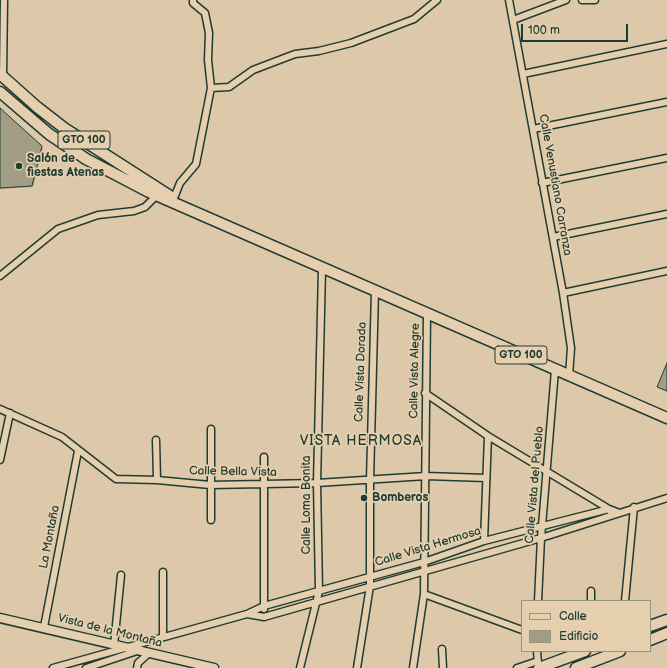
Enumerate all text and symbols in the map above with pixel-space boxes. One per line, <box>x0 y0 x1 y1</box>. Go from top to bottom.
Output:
scale bar <box>523 16 630 42</box>
text: 100 m <box>528 23 560 38</box>
street label: Calle Venustiano Carranza <box>535 113 575 257</box>
road number: GTO 100 <box>58 131 110 149</box>
place label: Salón de fiestas Atenas <box>27 152 104 180</box>
marker: Salón de fiestas Atenas <box>14 161 24 171</box>
street label: Calle Vista Dorada <box>352 322 370 422</box>
street label: Calle Vista Alegre <box>407 323 423 419</box>
road number: GTO 100 <box>495 346 547 364</box>
street label: Calle Vista del Pueblo <box>523 426 547 544</box>
district label: VISTA HERMOSA <box>300 433 422 449</box>
street label: Calle Loma Bonita <box>300 456 314 554</box>
street label: Calle Bella Vista <box>189 464 277 480</box>
place label: Bomberos <box>372 491 428 505</box>
marker: Bomberos <box>359 493 369 503</box>
street label: La Montaña <box>37 504 63 570</box>
street label: Calle Vista Hermosa <box>373 524 483 570</box>
legend <box>521 600 651 652</box>
text: Calle <box>559 609 587 624</box>
street label: Vista de la Montaña <box>56 611 164 651</box>
text: Edificio <box>559 629 598 644</box>

